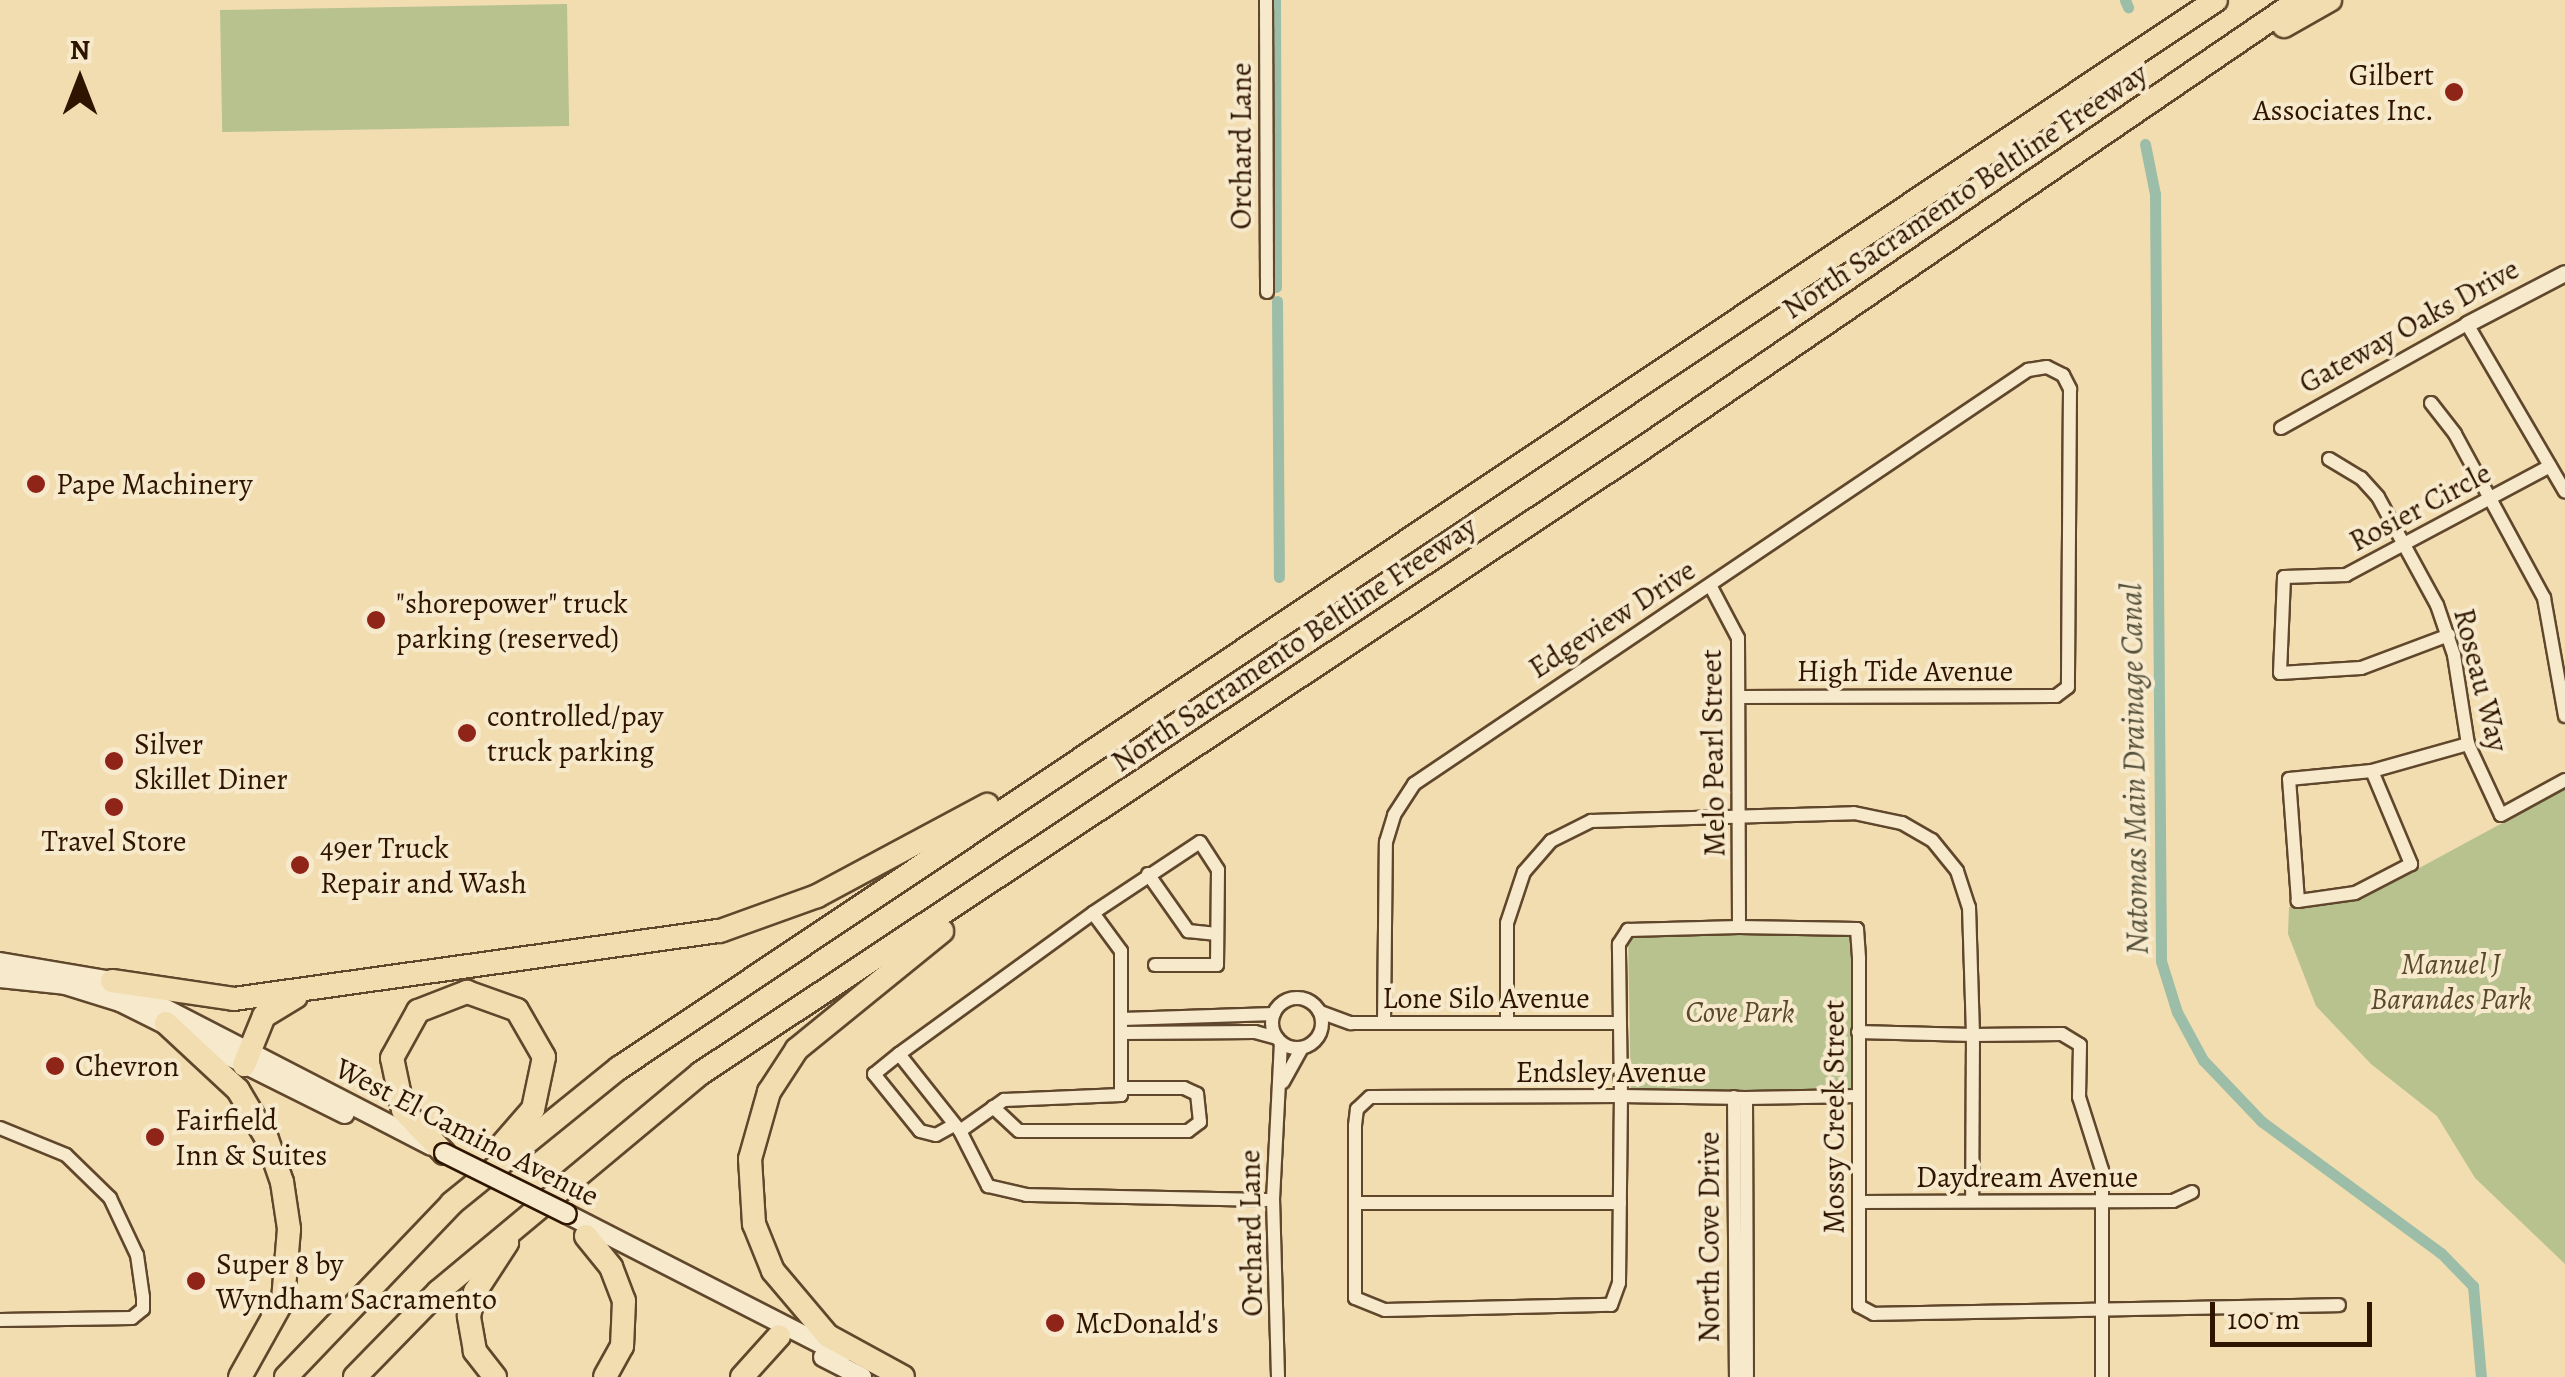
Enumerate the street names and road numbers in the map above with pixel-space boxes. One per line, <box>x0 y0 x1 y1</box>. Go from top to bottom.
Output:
street label: North Sacramento Beltline Freeway <box>1776 55 2154 327</box>
street label: Orchard Lane <box>1223 63 1259 229</box>
street label: Gateway Oaks Drive <box>2293 251 2525 401</box>
street label: Rosier Circle <box>2343 455 2497 559</box>
street label: North Sacramento Beltline Freeway <box>1105 508 1483 780</box>
street label: Edgeview Drive <box>1522 552 1702 686</box>
street label: Roseau Way <box>2446 605 2516 755</box>
street label: Melo Pearl Street <box>1693 649 1733 857</box>
street label: High Tide Avenue <box>1797 653 2013 689</box>
street label: Lone Silo Avenue <box>1382 980 1590 1016</box>
street label: Mossy Creek Street <box>1816 1000 1852 1234</box>
street label: West El Camino Avenue <box>329 1050 605 1214</box>
street label: Endsley Avenue <box>1516 1054 1706 1090</box>
street label: North Cove Drive <box>1691 1131 1727 1343</box>
street label: Orchard Lane <box>1232 1149 1270 1317</box>
street label: Daydream Avenue <box>1916 1159 2138 1195</box>

